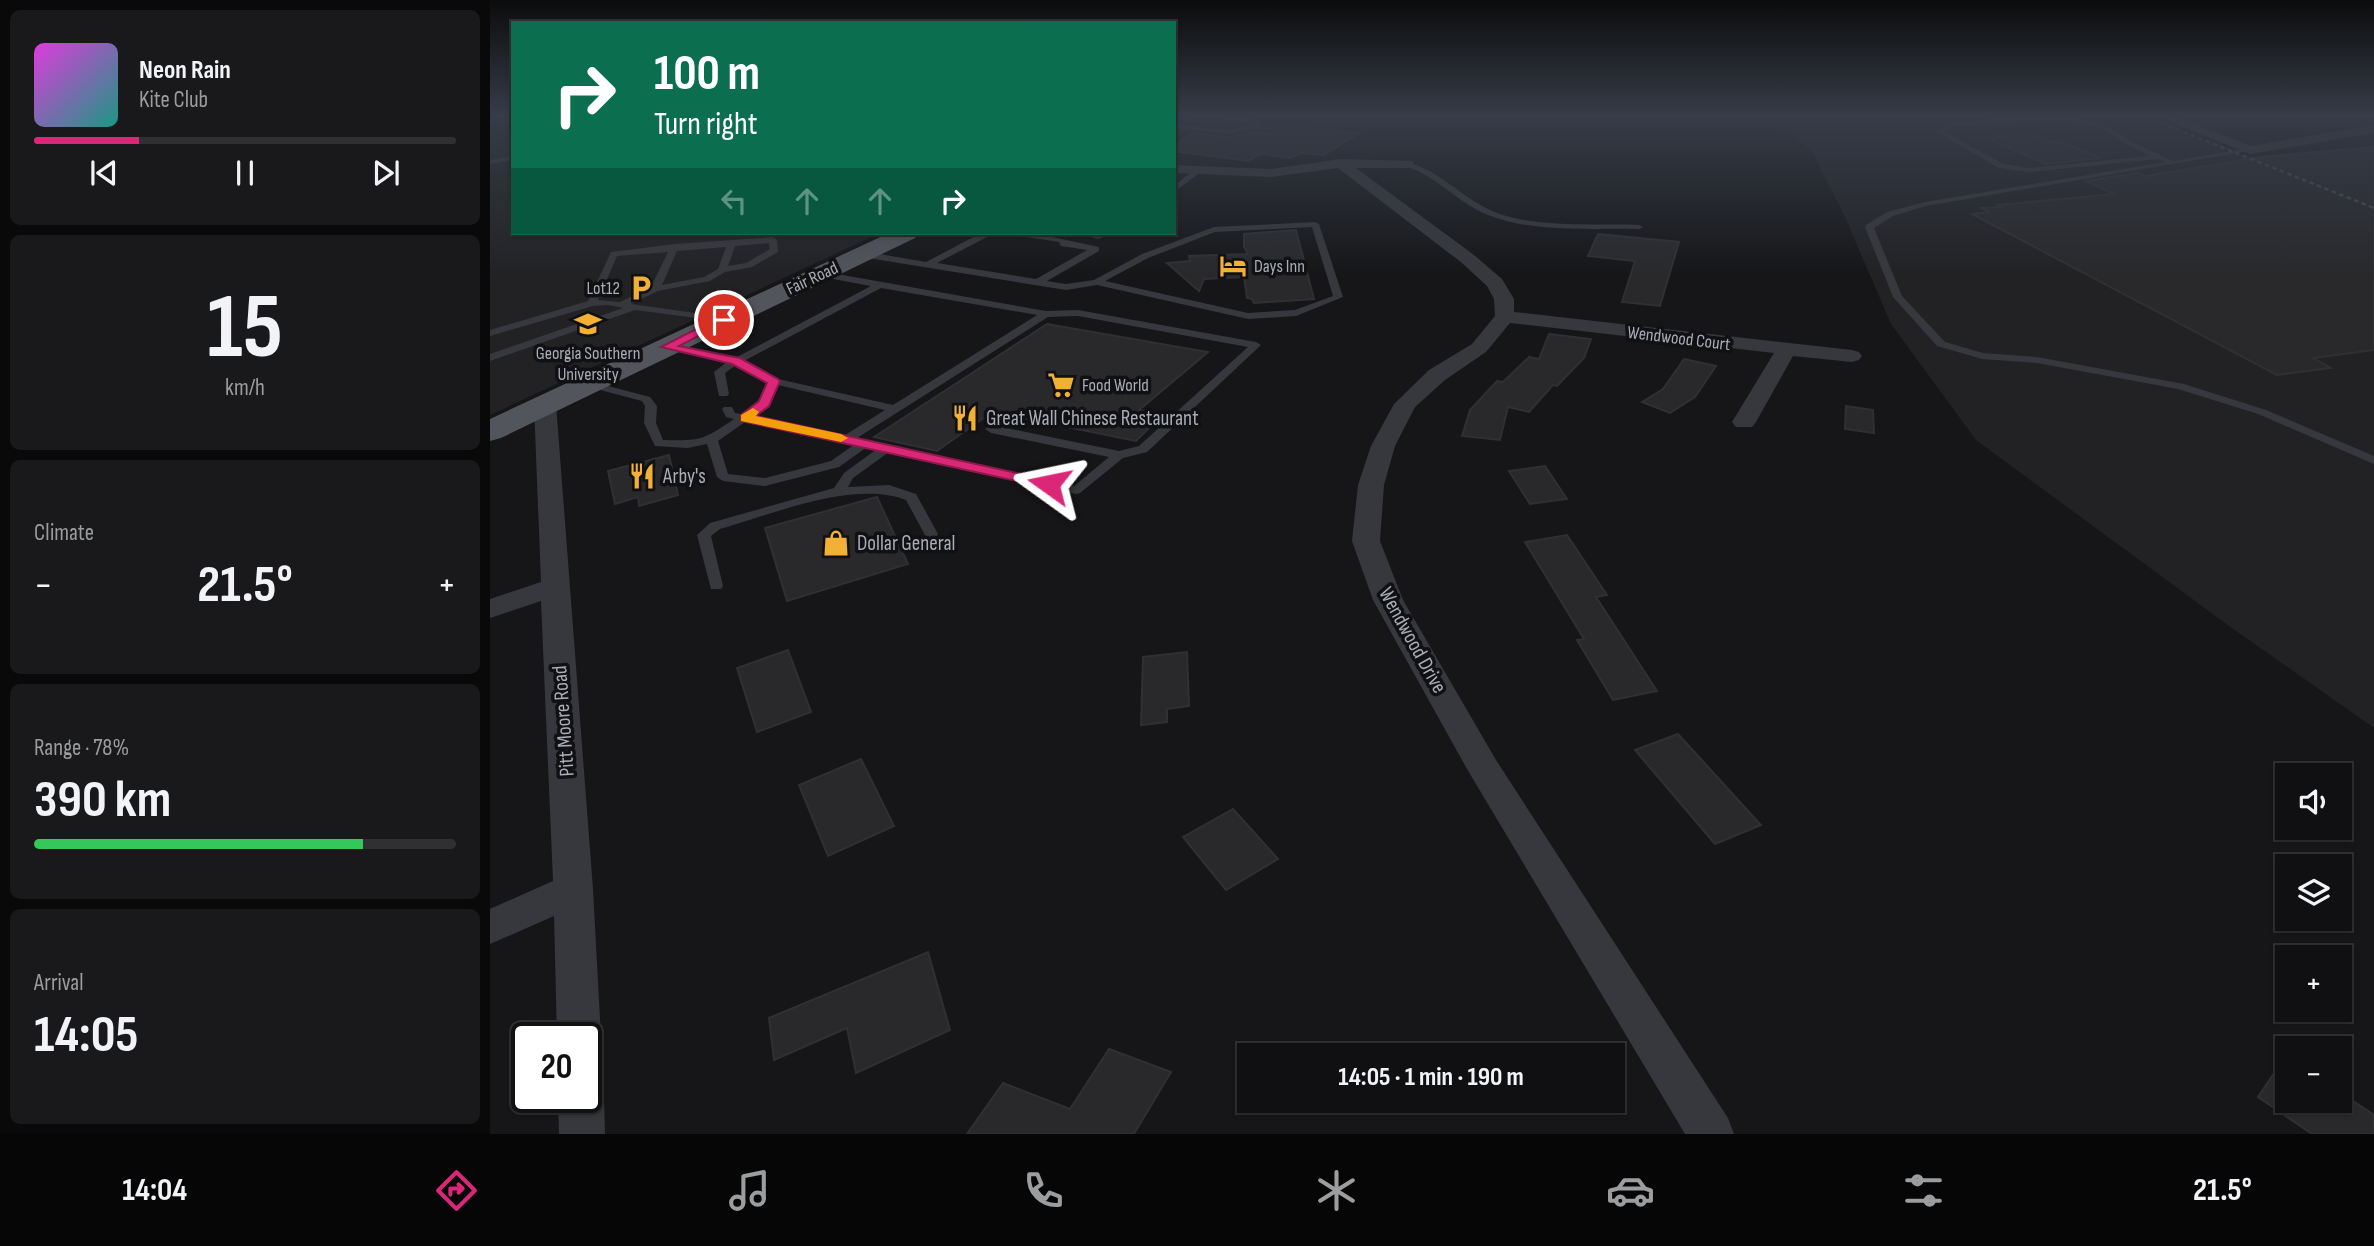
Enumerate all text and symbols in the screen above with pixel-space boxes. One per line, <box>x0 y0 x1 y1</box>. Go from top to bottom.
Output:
text: 100 m <box>654 45 760 104</box>
icon: right <box>539 49 630 140</box>
text: Neon Rain <box>139 55 231 86</box>
text: Kite Club <box>139 86 208 114</box>
text: Turn right <box>654 105 758 144</box>
icon: previous <box>85 154 123 192</box>
icon: pause <box>226 154 264 192</box>
icon: next <box>367 154 405 192</box>
icon: left <box>715 182 753 220</box>
icon: ahead <box>788 182 826 220</box>
icon: ahead <box>861 182 899 220</box>
icon: right <box>934 182 972 220</box>
hotel icon: Days Inn <box>1218 251 1248 281</box>
place label: Days Inn <box>1254 256 1305 277</box>
street label: Fair Road <box>783 257 841 300</box>
parking icon: Lot12 <box>626 273 656 303</box>
text: 15 <box>207 274 283 383</box>
place label: Lot12 <box>587 278 620 299</box>
pin <box>694 290 754 350</box>
icon: arrive <box>705 301 743 339</box>
school or university icon: Georgia Southern University <box>573 309 603 339</box>
street label: Wendwood Court <box>1626 322 1732 355</box>
place label: Georgia Southern University <box>536 343 640 385</box>
supermarket icon: Food World <box>1046 370 1076 400</box>
text: km/h <box>225 374 265 402</box>
place label: Food World <box>1082 375 1149 396</box>
restaurant icon: Great Wall Chinese Restaurant <box>950 403 980 433</box>
place label: Great Wall Chinese Restaurant <box>986 406 1199 431</box>
position arrow <box>1012 447 1086 521</box>
restaurant icon: Arby's <box>627 461 657 491</box>
place label: Arby's <box>662 464 706 489</box>
text: Climate <box>34 519 94 547</box>
shop icon: Dollar General <box>821 528 851 558</box>
place label: Dollar General <box>857 531 955 556</box>
text: 21.5° <box>197 554 293 617</box>
text: − <box>34 563 53 608</box>
text: + <box>437 563 456 608</box>
street label: Wendwood Drive <box>1373 583 1452 698</box>
street label: Pitt Moore Road <box>547 665 580 777</box>
text: Range · 78% <box>34 734 129 762</box>
map controls <box>2275 763 2352 1113</box>
button: sound <box>2275 763 2352 840</box>
text: 390 km <box>34 769 171 832</box>
button: layers <box>2275 854 2352 931</box>
button: + <box>2275 945 2352 1022</box>
text: Arrival <box>34 969 83 997</box>
text: 14:05 <box>34 1004 138 1067</box>
speed limit sign: 20 <box>511 1022 602 1113</box>
button: − <box>2275 1036 2352 1113</box>
text: 14:05 · 1 min · 190 m <box>1338 1062 1524 1093</box>
icon: directions <box>432 1166 481 1215</box>
icon: music <box>725 1166 774 1215</box>
icon: phone <box>1019 1166 1068 1215</box>
icon: climate <box>1312 1166 1361 1215</box>
icon: car <box>1606 1166 1655 1215</box>
icon: filters <box>1899 1166 1948 1215</box>
text: 14:04 <box>122 1171 187 1210</box>
text: 21.5° <box>2193 1171 2252 1210</box>

